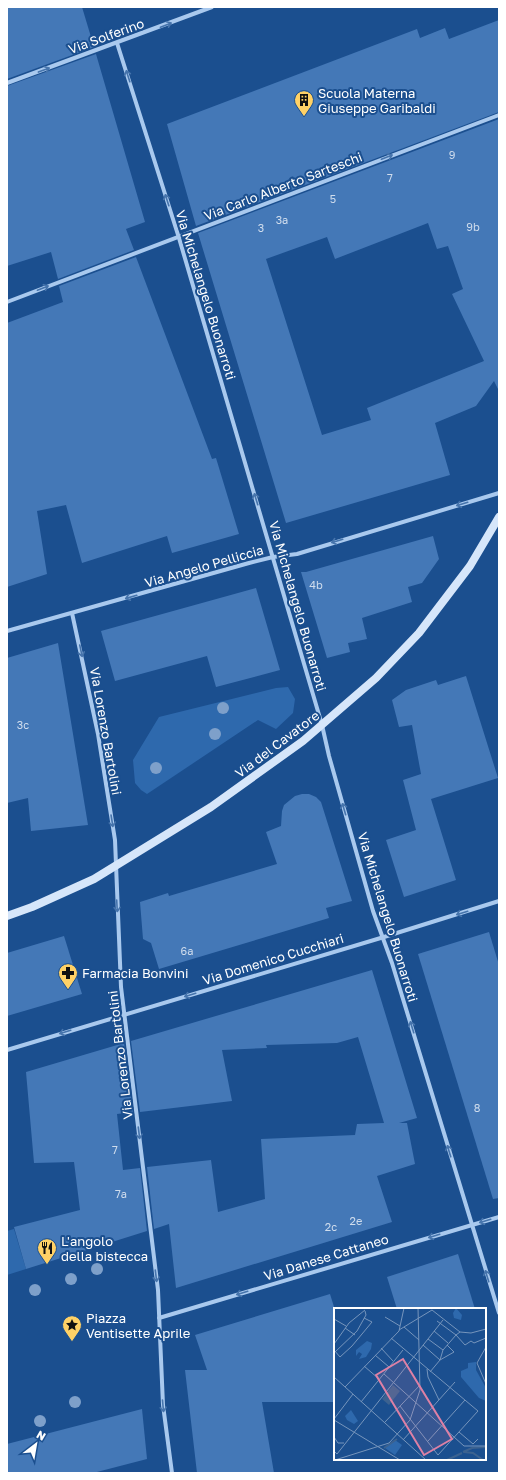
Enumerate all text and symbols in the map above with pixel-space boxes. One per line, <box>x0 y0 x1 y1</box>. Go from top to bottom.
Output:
street label: Via Solferino <box>66 15 146 57</box>
one-way arrow <box>159 20 171 28</box>
one-way arrow <box>37 65 49 73</box>
one-way arrow <box>124 70 131 83</box>
place label: Scuola Materna Giuseppe Garibaldi <box>318 85 436 116</box>
building icon: Scuola Materna Giuseppe Garibaldi <box>293 89 315 117</box>
street label: Via Carlo Alberto Sarteschi <box>202 148 364 224</box>
house number: 9 <box>449 148 455 161</box>
one-way arrow <box>381 153 393 161</box>
house number: 7 <box>387 171 393 184</box>
house number: 5 <box>330 192 336 205</box>
one-way arrow <box>163 195 171 207</box>
street label: Via Michelangelo Buonarroti <box>173 208 239 382</box>
house number: 3a <box>276 213 288 226</box>
house number: 9b <box>466 220 480 233</box>
house number: 3 <box>258 221 264 234</box>
one-way arrow <box>37 284 49 292</box>
one-way arrow <box>252 493 259 506</box>
one-way arrow <box>455 501 468 508</box>
street label: Via Michelangelo Buonarroti <box>266 519 330 693</box>
one-way arrow <box>331 538 344 545</box>
street label: Via Angelo Pelliccia <box>143 541 265 591</box>
house number: 4b <box>309 578 323 591</box>
one-way arrow <box>124 594 137 601</box>
one-way arrow <box>78 644 86 657</box>
street label: Via Lorenzo Bartolini <box>87 666 125 796</box>
street label: Via del Cavatore <box>232 707 322 781</box>
house number: 3c <box>17 718 29 731</box>
one-way arrow <box>340 803 348 816</box>
one-way arrow <box>108 814 116 827</box>
street label: Via Michelangelo Buonarroti <box>355 830 421 1004</box>
one-way arrow <box>114 899 121 912</box>
one-way arrow <box>456 909 468 917</box>
street label: Via Domenico Cucchiari <box>201 930 345 988</box>
house number: 6a <box>181 944 193 957</box>
pharmacy icon: Farmacia Bonvini <box>57 962 79 990</box>
place label: Farmacia Bonvini <box>82 965 188 981</box>
street label: Via Lorenzo Bartolini <box>104 990 136 1120</box>
one-way arrow <box>184 992 197 999</box>
one-way arrow <box>407 1021 415 1033</box>
one-way arrow <box>59 1029 72 1036</box>
house number: 8 <box>474 1101 481 1114</box>
one-way arrow <box>135 1126 143 1139</box>
house number: 7 <box>112 1143 118 1156</box>
one-way arrow <box>445 1145 452 1158</box>
house number: 7a <box>115 1187 127 1200</box>
house number: 2e <box>350 1214 362 1227</box>
one-way arrow <box>479 1218 492 1225</box>
house number: 2c <box>325 1220 337 1233</box>
street label: Via Danese Cattaneo <box>262 1230 390 1284</box>
place label: L'angolo della bistecca <box>61 1233 148 1264</box>
one-way arrow <box>428 1233 441 1240</box>
restaurant icon: L'angolo della bistecca <box>36 1237 58 1265</box>
one-way arrow <box>152 1269 160 1282</box>
one-way arrow <box>483 1270 491 1282</box>
one-way arrow <box>236 1290 249 1297</box>
inset map <box>334 1308 486 1460</box>
place label: Piazza Ventisette Aprile <box>86 1310 190 1341</box>
place icon: Piazza Ventisette Aprile <box>61 1314 83 1342</box>
one-way arrow <box>160 1399 167 1412</box>
north arrow <box>16 1424 56 1464</box>
text: N <box>34 1427 48 1443</box>

